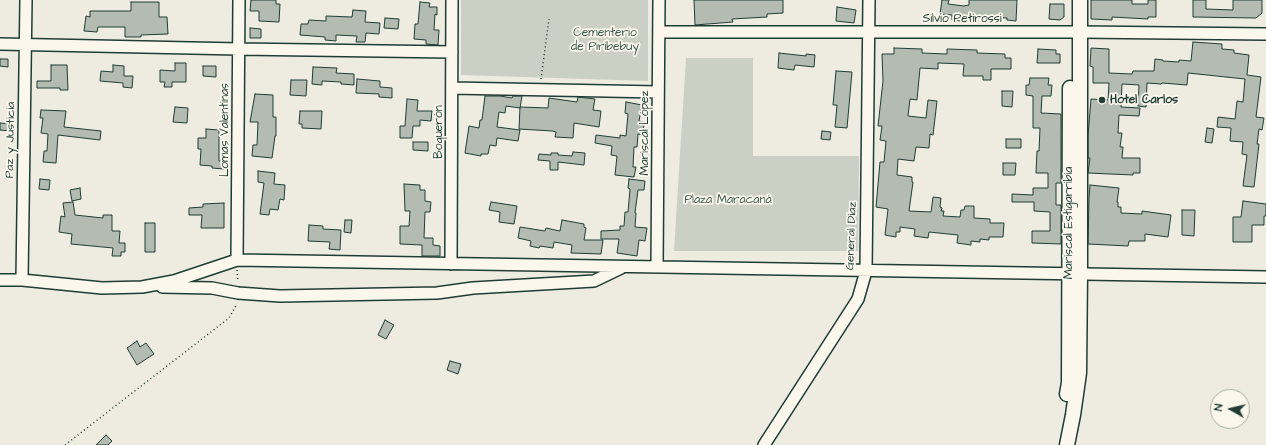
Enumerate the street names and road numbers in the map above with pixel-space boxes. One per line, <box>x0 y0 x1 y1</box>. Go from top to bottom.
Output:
street label: Silvio Petirossi <box>922 12 1002 26</box>
street label: Lomas Valentinas <box>218 83 232 177</box>
street label: Mariscal López <box>638 90 652 176</box>
street label: Paz y Justicia <box>3 102 19 178</box>
street label: Boquerón <box>432 105 446 159</box>
street label: Mariscal Estigarribia <box>1062 167 1076 279</box>
street label: General Díaz <box>844 202 860 270</box>

